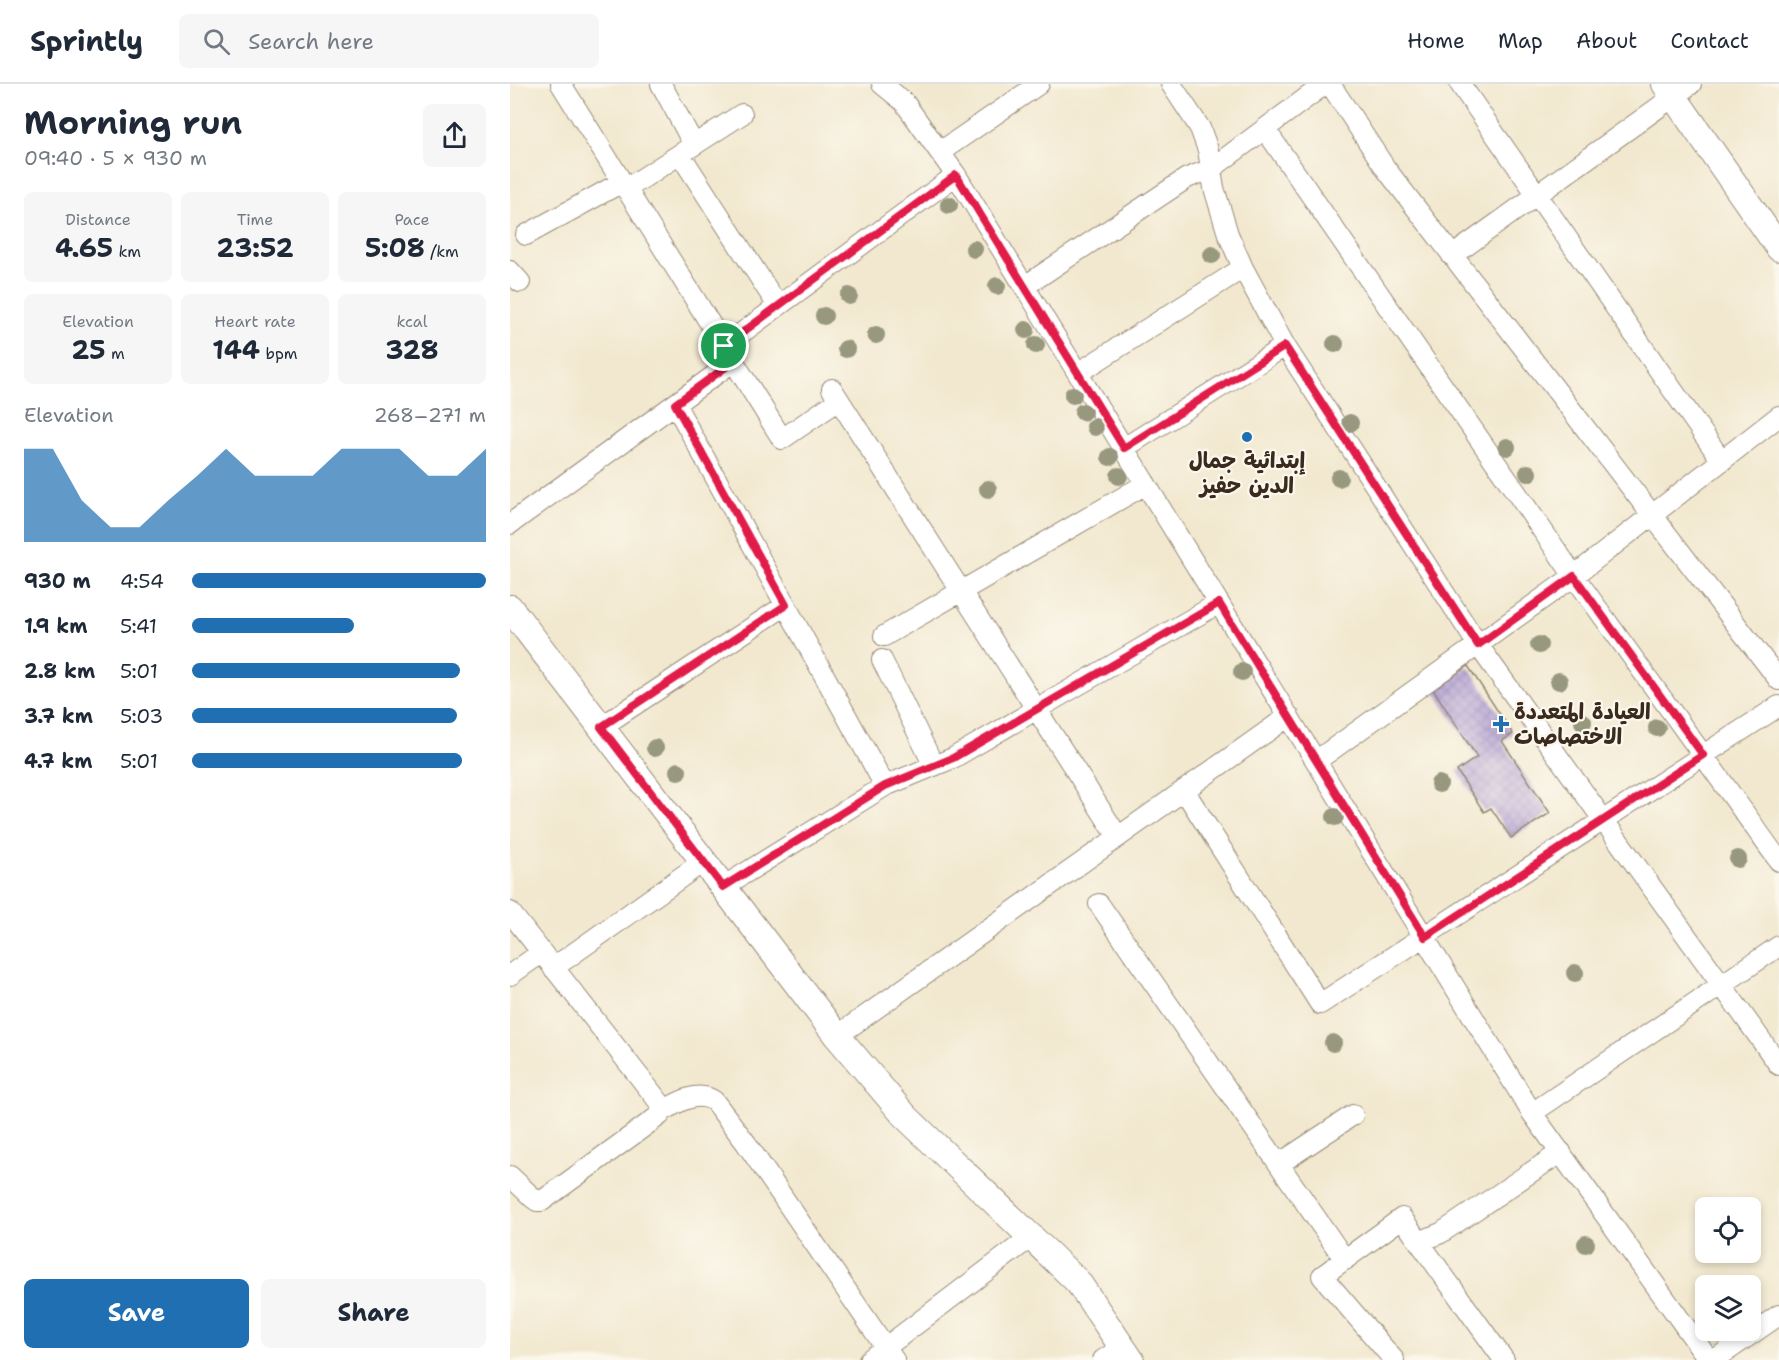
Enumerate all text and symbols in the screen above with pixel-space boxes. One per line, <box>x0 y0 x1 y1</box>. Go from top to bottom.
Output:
search box <box>179 14 599 68</box>
text: Sprintly <box>30 22 143 60</box>
icon: search <box>200 25 233 58</box>
text: Search here <box>248 27 374 56</box>
text: Home <box>1407 27 1465 55</box>
text: Map <box>1498 27 1543 55</box>
text: About <box>1576 27 1637 55</box>
text: Contact <box>1670 27 1749 55</box>
text: Morning run <box>24 100 242 145</box>
button: share <box>423 104 486 167</box>
text: 09:40 · 5 × 930 m <box>24 145 207 171</box>
text: Distance <box>65 209 131 230</box>
text: Time <box>237 209 273 230</box>
text: Pace <box>394 209 430 230</box>
text: 4.65 <box>55 230 113 265</box>
text: 23:52 <box>216 230 294 265</box>
text: 5:08 <box>365 230 425 265</box>
text: km <box>113 241 141 262</box>
text: /km <box>425 241 459 262</box>
text: Elevation <box>62 311 134 332</box>
text: Heart rate <box>214 311 296 332</box>
text: kcal <box>396 311 428 332</box>
pin <box>698 320 749 371</box>
icon: arrive <box>707 329 740 362</box>
text: 25 <box>71 332 106 367</box>
text: 144 <box>212 332 260 367</box>
text: 328 <box>385 332 439 367</box>
text: m <box>106 343 125 364</box>
text: bpm <box>260 343 298 364</box>
text: Elevation <box>24 402 114 428</box>
text: 268–271 m <box>374 402 486 428</box>
marker: إبتدائية جمال الدين حفيز <box>1240 430 1254 444</box>
place label: إبتدائية جمال الدين حفيز <box>1189 446 1306 500</box>
text: 930 m <box>24 568 91 594</box>
text: 4:54 <box>120 568 164 594</box>
text: 1.9 km <box>24 613 87 639</box>
text: 5:41 <box>120 613 157 639</box>
text: 2.8 km <box>24 658 95 684</box>
text: 5:01 <box>120 658 158 684</box>
place label: العيادة المتعددة الاختصاصات <box>1514 697 1651 751</box>
text: 3.7 km <box>24 703 93 729</box>
text: 5:03 <box>120 703 163 729</box>
marker: العيادة المتعددة الاختصاصات <box>1492 715 1510 733</box>
text: 4.7 km <box>24 748 92 774</box>
text: 5:01 <box>120 748 158 774</box>
map controls <box>1695 1197 1761 1341</box>
button: locate <box>1695 1197 1761 1263</box>
button: layers <box>1695 1275 1761 1341</box>
button: Save <box>24 1279 249 1348</box>
button: Share <box>261 1279 486 1348</box>

